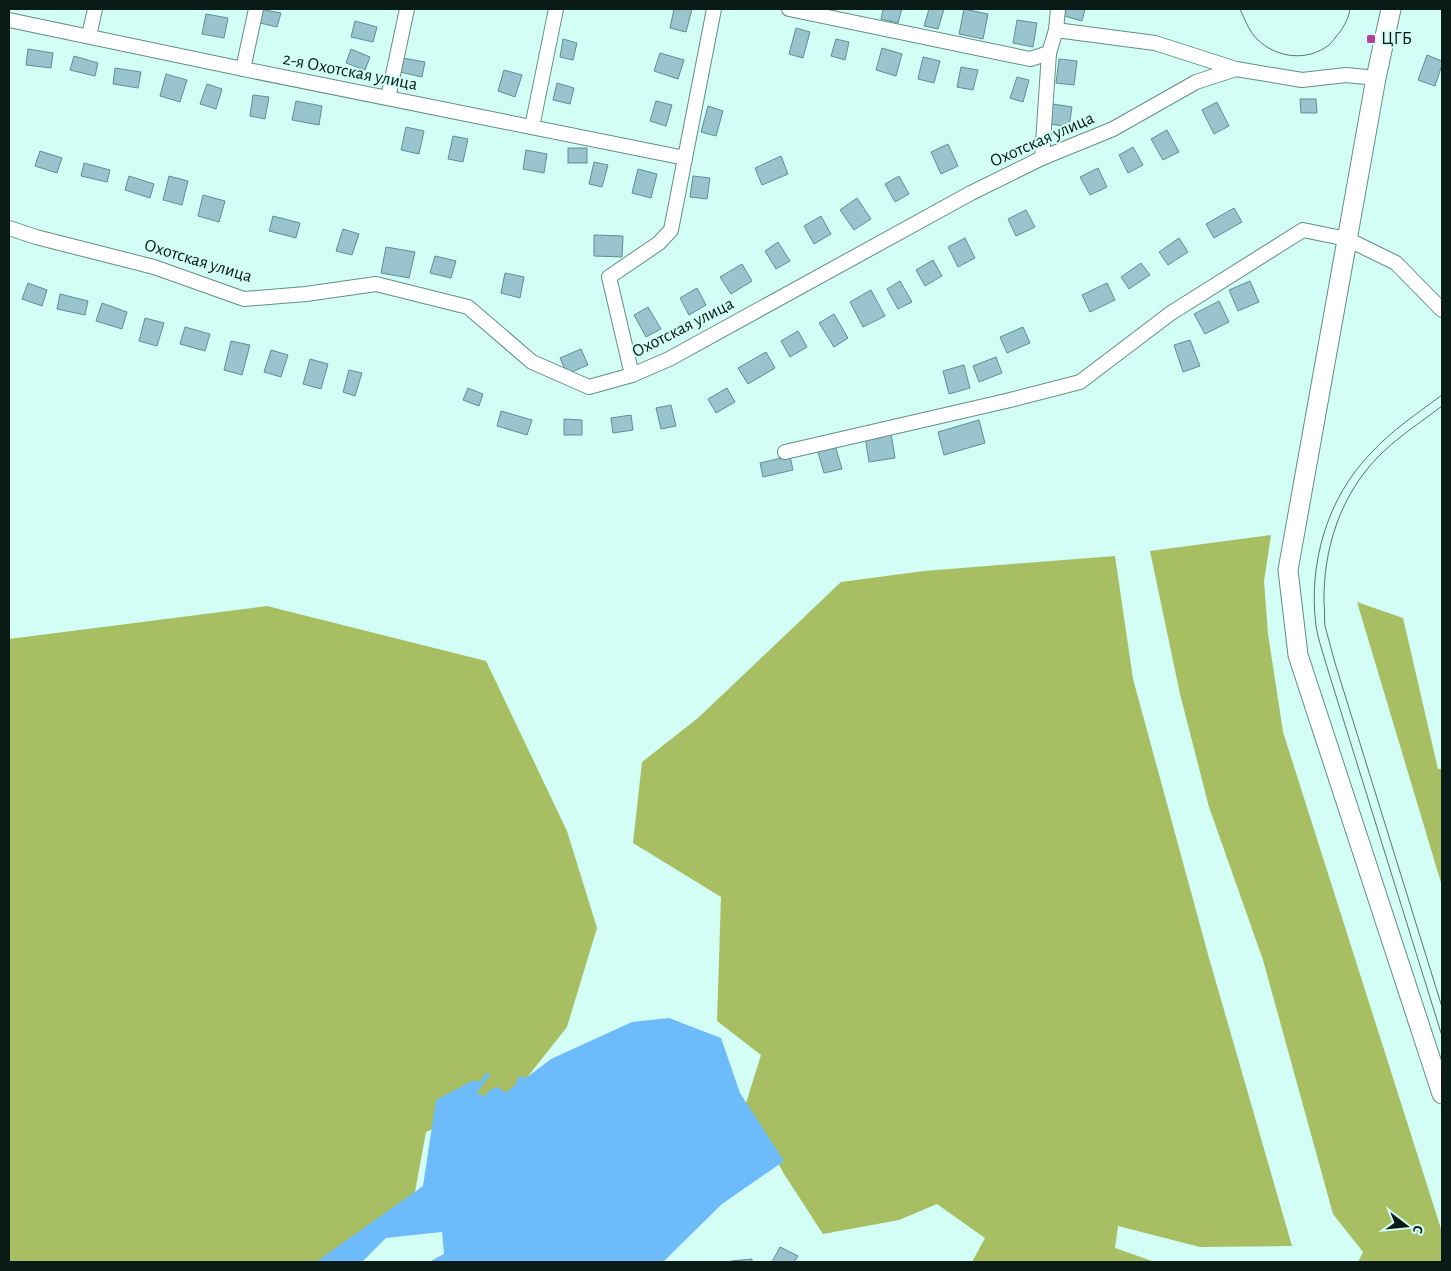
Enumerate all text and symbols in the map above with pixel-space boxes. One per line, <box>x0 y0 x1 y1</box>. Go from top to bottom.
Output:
place label: ЦГБ <box>1381 30 1412 48</box>
marker: ЦГБ <box>1365 33 1377 45</box>
street label: 2-я Охотская улица <box>281 50 419 94</box>
street label: Охотская улица <box>987 109 1097 171</box>
street label: Охотская улица <box>142 236 254 286</box>
street label: Охотская улица <box>629 295 737 361</box>
north arrow <box>1381 1201 1431 1251</box>
text: С <box>1410 1224 1425 1235</box>

